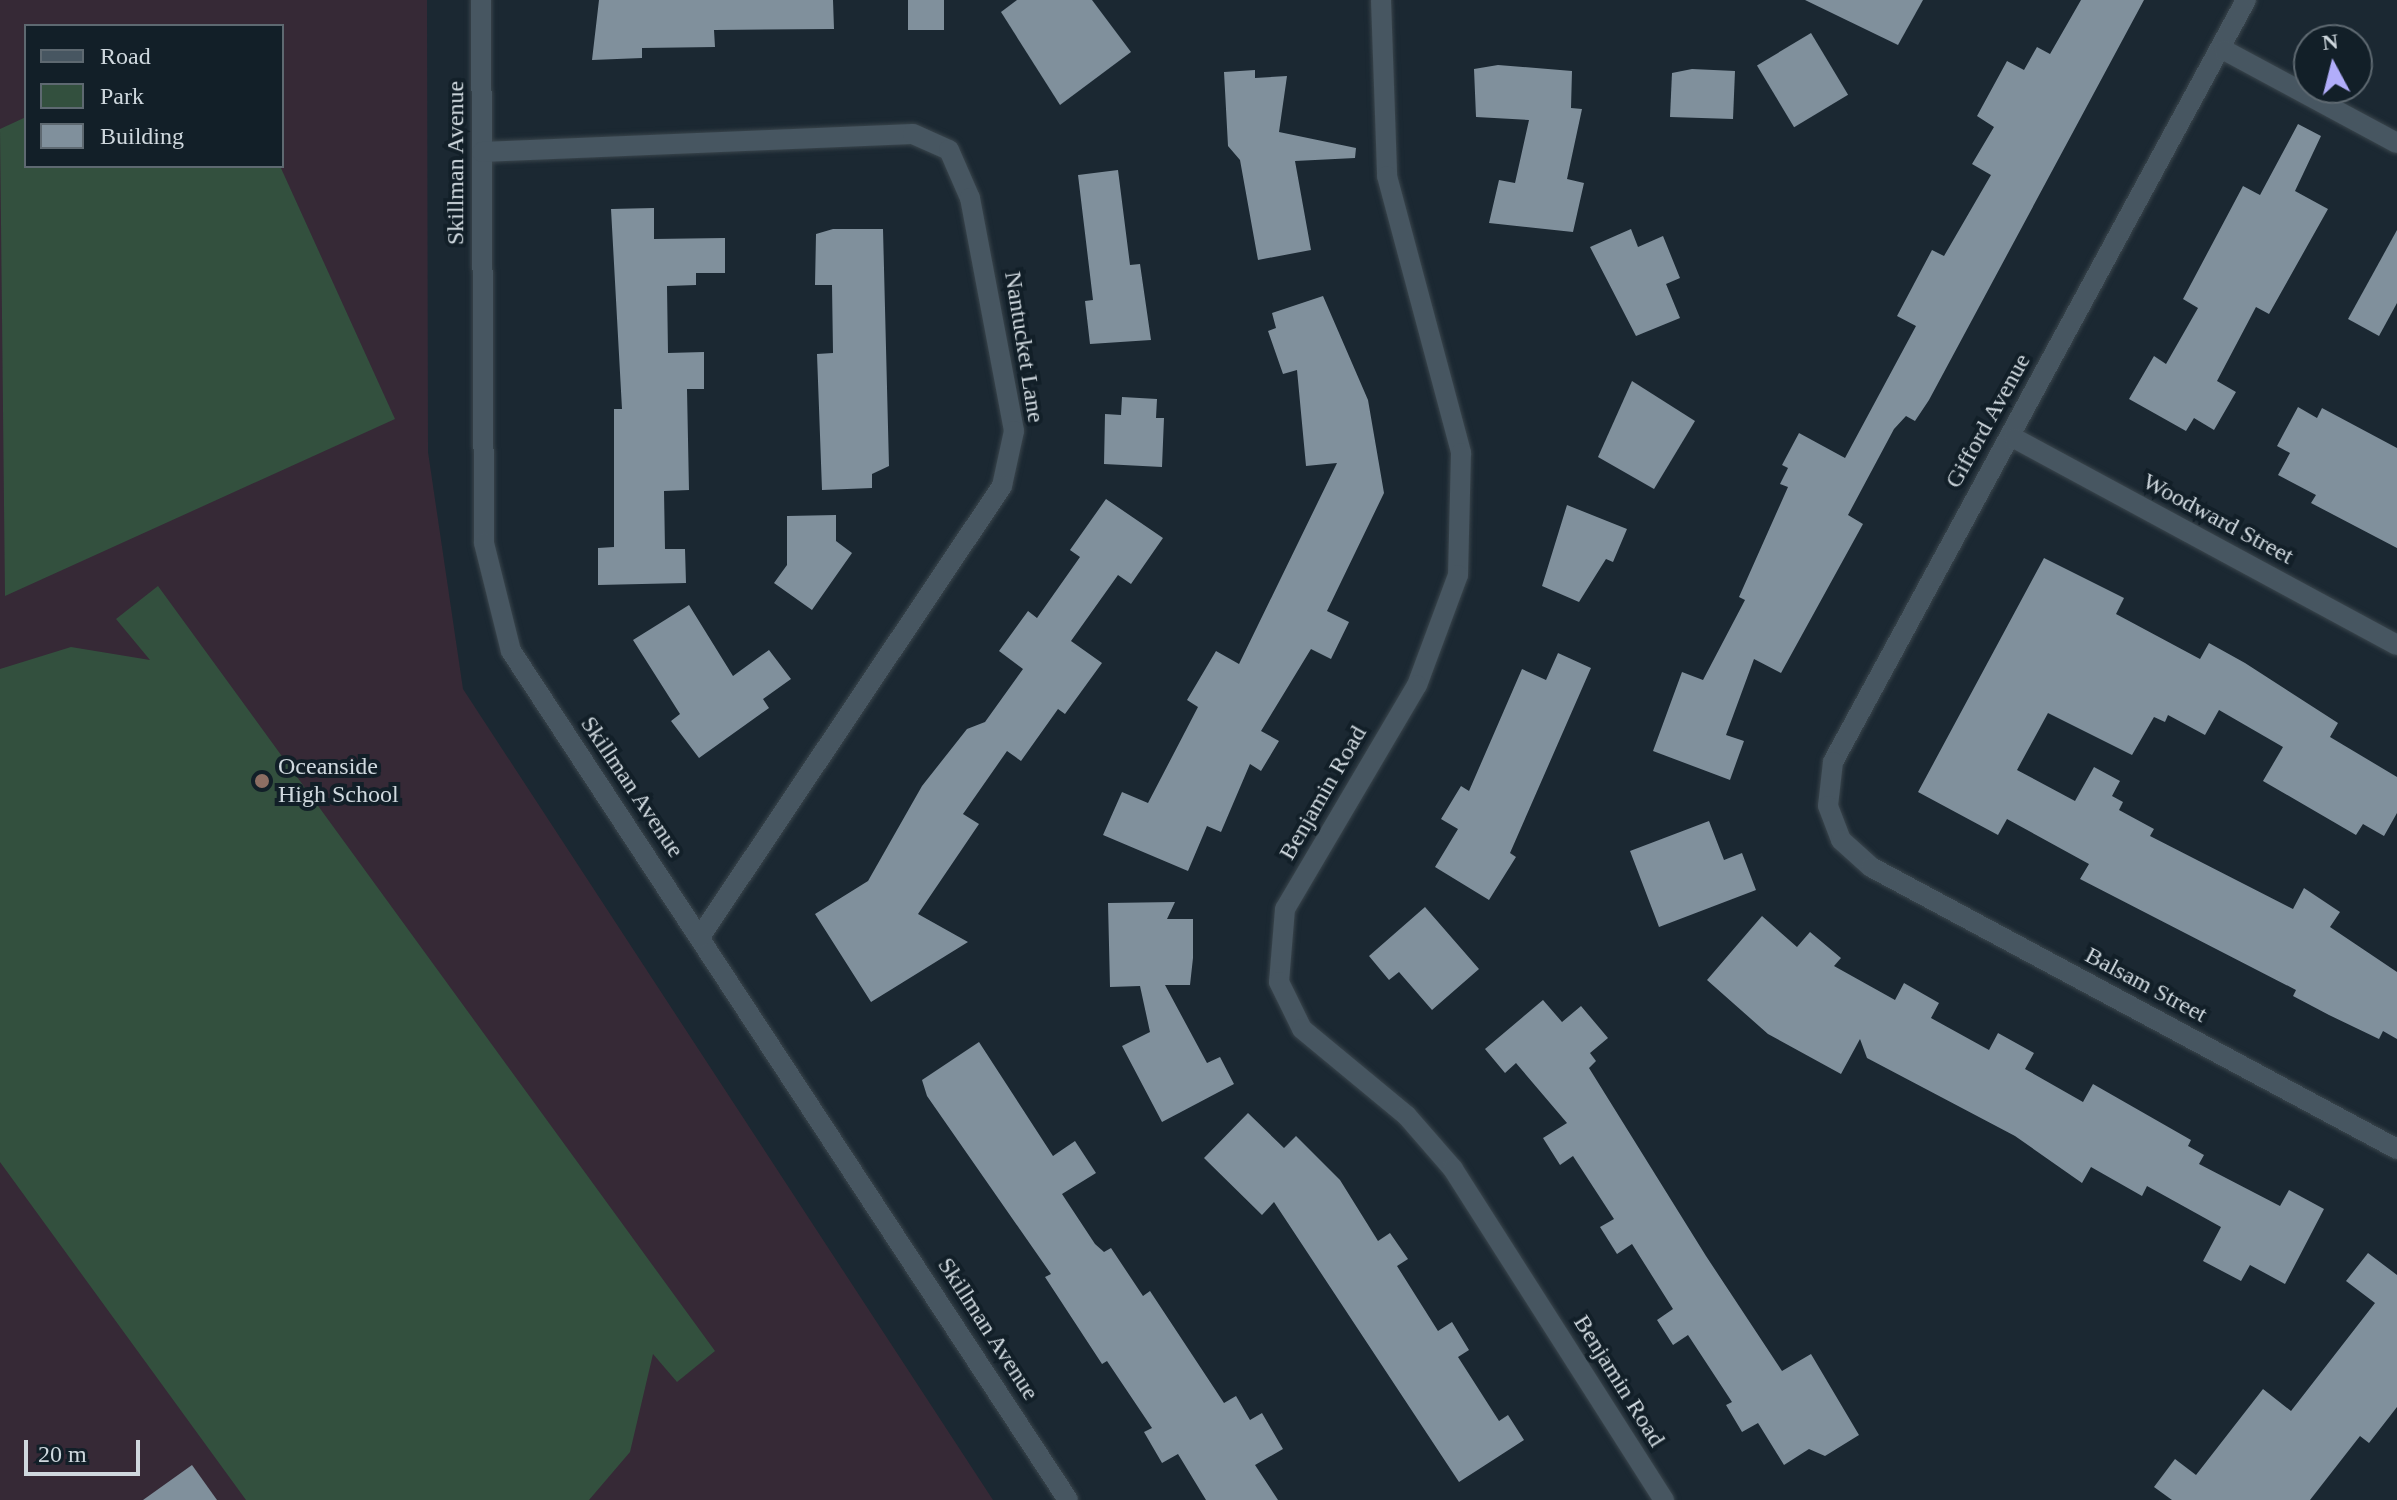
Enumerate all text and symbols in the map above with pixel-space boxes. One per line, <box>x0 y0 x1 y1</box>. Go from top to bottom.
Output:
legend <box>24 24 284 168</box>
north arrow <box>2293 24 2373 104</box>
text: N <box>2321 28 2340 55</box>
text: Road <box>100 43 151 69</box>
street label: Skillman Avenue <box>442 80 470 246</box>
text: Park <box>100 83 144 109</box>
text: Building <box>100 123 184 149</box>
street label: Nantucket Lane <box>998 269 1050 425</box>
street label: Gifford Avenue <box>1939 348 2037 494</box>
street label: Woodward Street <box>2138 467 2298 571</box>
street label: Skillman Avenue <box>574 710 690 864</box>
street label: Benjamin Road <box>1273 721 1373 865</box>
place label: Oceanside High School <box>278 753 399 809</box>
marker: Oceanside High School <box>253 772 271 790</box>
street label: Balsam Street <box>2080 941 2212 1029</box>
street label: Skillman Avenue <box>931 1252 1045 1406</box>
street label: Benjamin Road <box>1567 1310 1671 1452</box>
scale bar <box>28 1424 144 1474</box>
text: 20 m <box>38 1441 87 1467</box>

